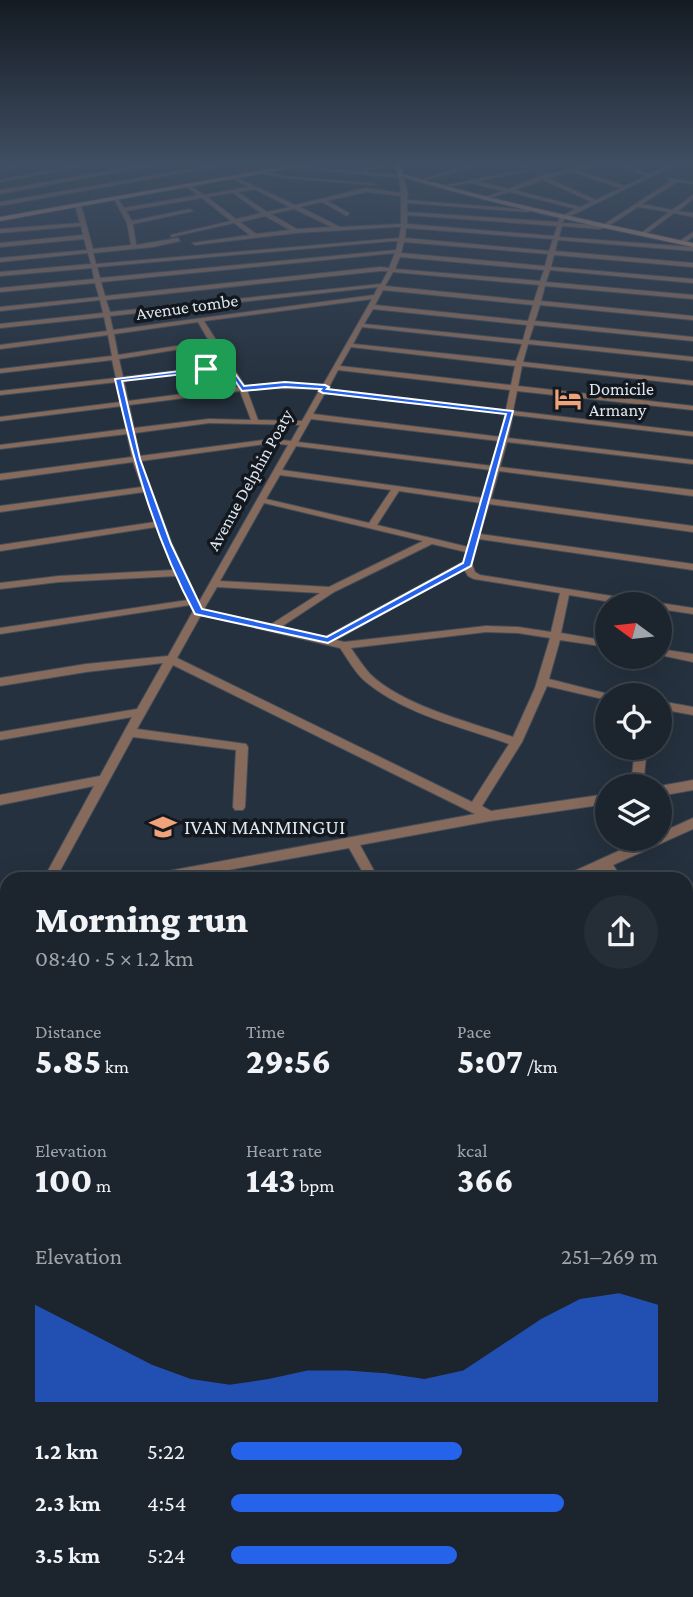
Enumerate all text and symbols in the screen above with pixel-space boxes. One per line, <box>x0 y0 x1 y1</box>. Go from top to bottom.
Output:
street label: Avenue tombe <box>135 290 239 324</box>
pin <box>176 339 236 399</box>
icon: arrive <box>187 350 225 388</box>
place label: Domicile Armany <box>589 379 654 420</box>
hotel icon: Domicile Armany <box>553 384 583 414</box>
street label: Avenue Delphin Poaty <box>203 405 297 554</box>
north arrow <box>595 592 672 668</box>
map controls <box>595 592 672 851</box>
button: locate <box>595 683 672 760</box>
button: layers <box>595 774 672 851</box>
school or university icon: IVAN MANMINGUI <box>148 812 178 842</box>
place label: IVAN MANMINGUI <box>184 815 345 839</box>
button: share <box>584 895 658 969</box>
text: Morning run <box>35 898 248 940</box>
text: 08:40 · 5 × 1.2 km <box>35 945 194 971</box>
text: Distance <box>35 1021 101 1042</box>
text: Time <box>246 1021 285 1042</box>
text: Pace <box>457 1021 491 1042</box>
text: 5.85 <box>35 1042 101 1081</box>
text: 29:56 <box>246 1042 331 1081</box>
text: 5:07 <box>457 1042 523 1081</box>
text: km <box>101 1056 129 1077</box>
text: /km <box>523 1056 558 1077</box>
text: Elevation <box>35 1140 107 1161</box>
text: Heart rate <box>246 1140 322 1161</box>
text: kcal <box>457 1140 488 1161</box>
text: 100 <box>35 1161 92 1200</box>
text: 143 <box>246 1161 296 1200</box>
text: 366 <box>457 1161 514 1200</box>
text: m <box>92 1175 111 1196</box>
text: bpm <box>296 1175 335 1196</box>
text: Elevation <box>35 1243 122 1269</box>
text: 251–269 m <box>561 1243 658 1269</box>
text: 1.2 km <box>35 1438 98 1464</box>
text: 5:22 <box>147 1438 185 1464</box>
text: 2.3 km <box>35 1490 101 1516</box>
text: 4:54 <box>147 1490 187 1516</box>
text: 3.5 km <box>35 1542 100 1568</box>
text: 5:24 <box>147 1542 186 1568</box>

